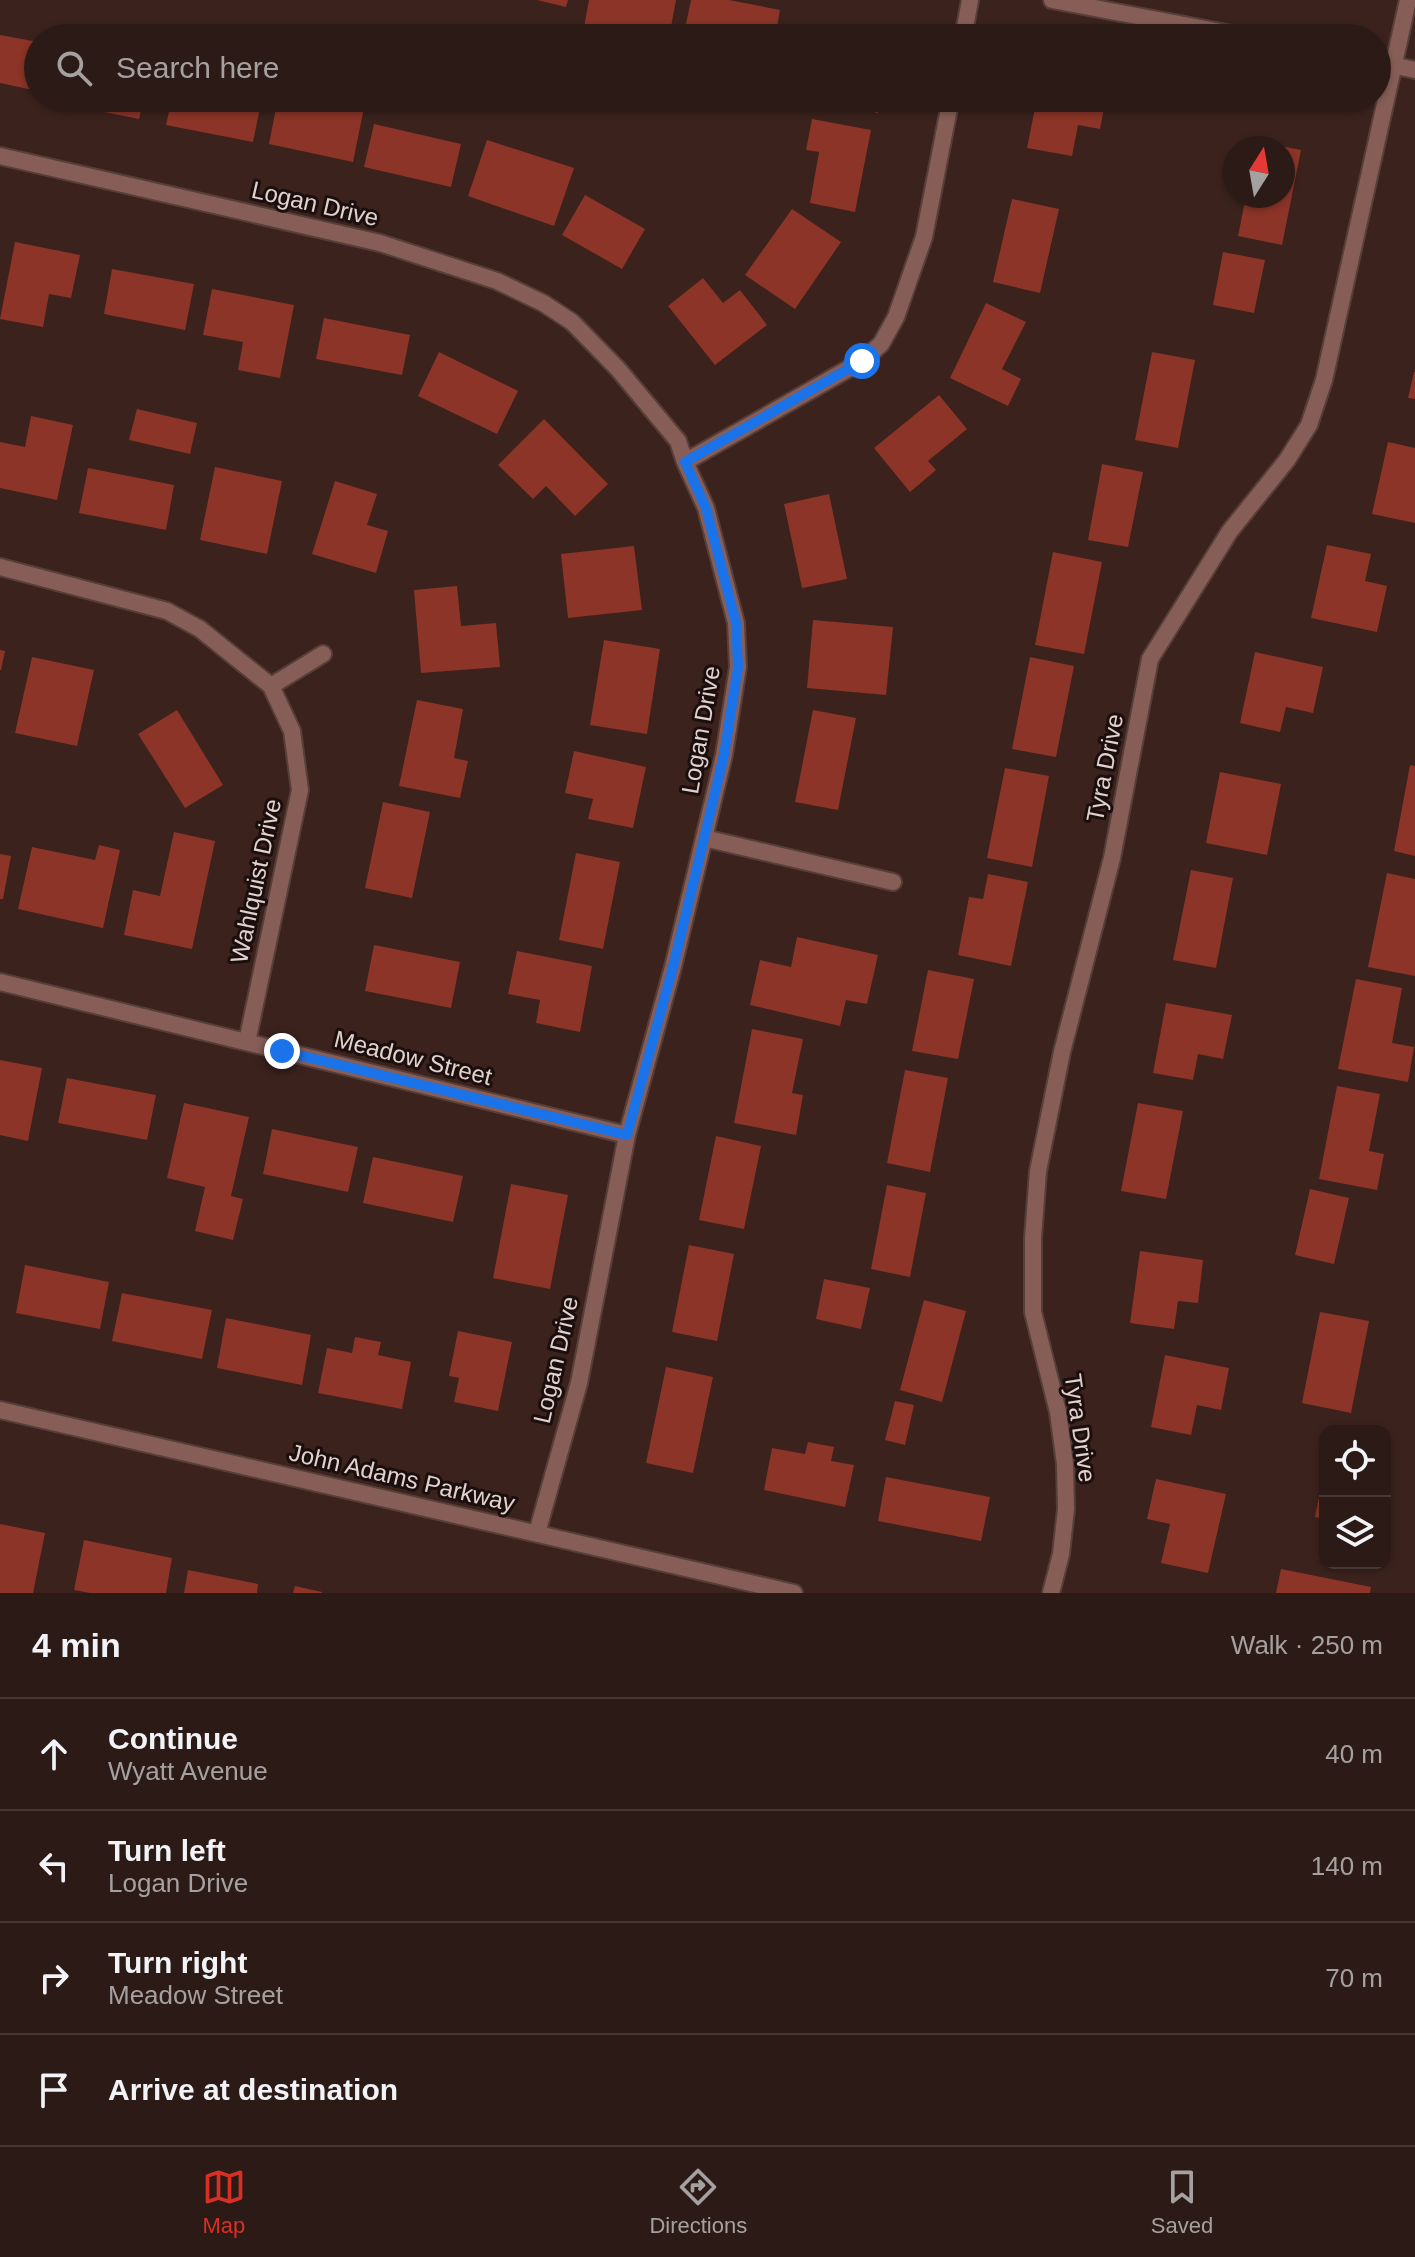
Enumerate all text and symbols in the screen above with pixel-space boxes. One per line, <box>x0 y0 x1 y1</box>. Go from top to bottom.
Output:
search box <box>24 24 1391 112</box>
icon: search <box>52 46 96 90</box>
text: Search here <box>116 51 279 84</box>
north arrow <box>1223 136 1295 208</box>
street label: Logan Drive <box>249 176 381 231</box>
route start <box>844 343 880 379</box>
street label: Logan Drive <box>676 664 725 796</box>
street label: Tyra Drive <box>1081 712 1128 824</box>
street label: Wahlquist Drive <box>225 796 286 965</box>
street label: Meadow Street <box>332 1025 495 1090</box>
route end <box>264 1033 300 1069</box>
street label: Logan Drive <box>528 1294 583 1426</box>
street label: Tyra Drive <box>1060 1372 1101 1484</box>
map controls <box>1319 1425 1391 1569</box>
button: locate <box>1319 1425 1391 1497</box>
street label: John Adams Parkway <box>287 1438 518 1517</box>
button: layers <box>1319 1497 1391 1569</box>
text: 4 min <box>32 1626 121 1664</box>
text: Walk · 250 m <box>1231 1630 1383 1660</box>
text: Continue <box>108 1722 238 1755</box>
icon: ahead <box>32 1732 76 1776</box>
text: 40 m <box>1325 1739 1383 1769</box>
text: Wyatt Avenue <box>108 1756 268 1786</box>
text: Turn left <box>108 1834 226 1867</box>
icon: left <box>32 1844 76 1888</box>
text: 140 m <box>1311 1851 1383 1881</box>
text: Logan Drive <box>108 1868 248 1898</box>
text: Turn right <box>108 1946 247 1979</box>
icon: right <box>32 1956 76 2000</box>
text: 70 m <box>1325 1963 1383 1993</box>
text: Meadow Street <box>108 1980 283 2010</box>
icon: arrive <box>32 2068 76 2112</box>
text: Arrive at destination <box>108 2073 398 2106</box>
tab: Map <box>202 2165 246 2239</box>
tab: Directions <box>649 2165 747 2239</box>
tab: Saved <box>1151 2165 1213 2239</box>

